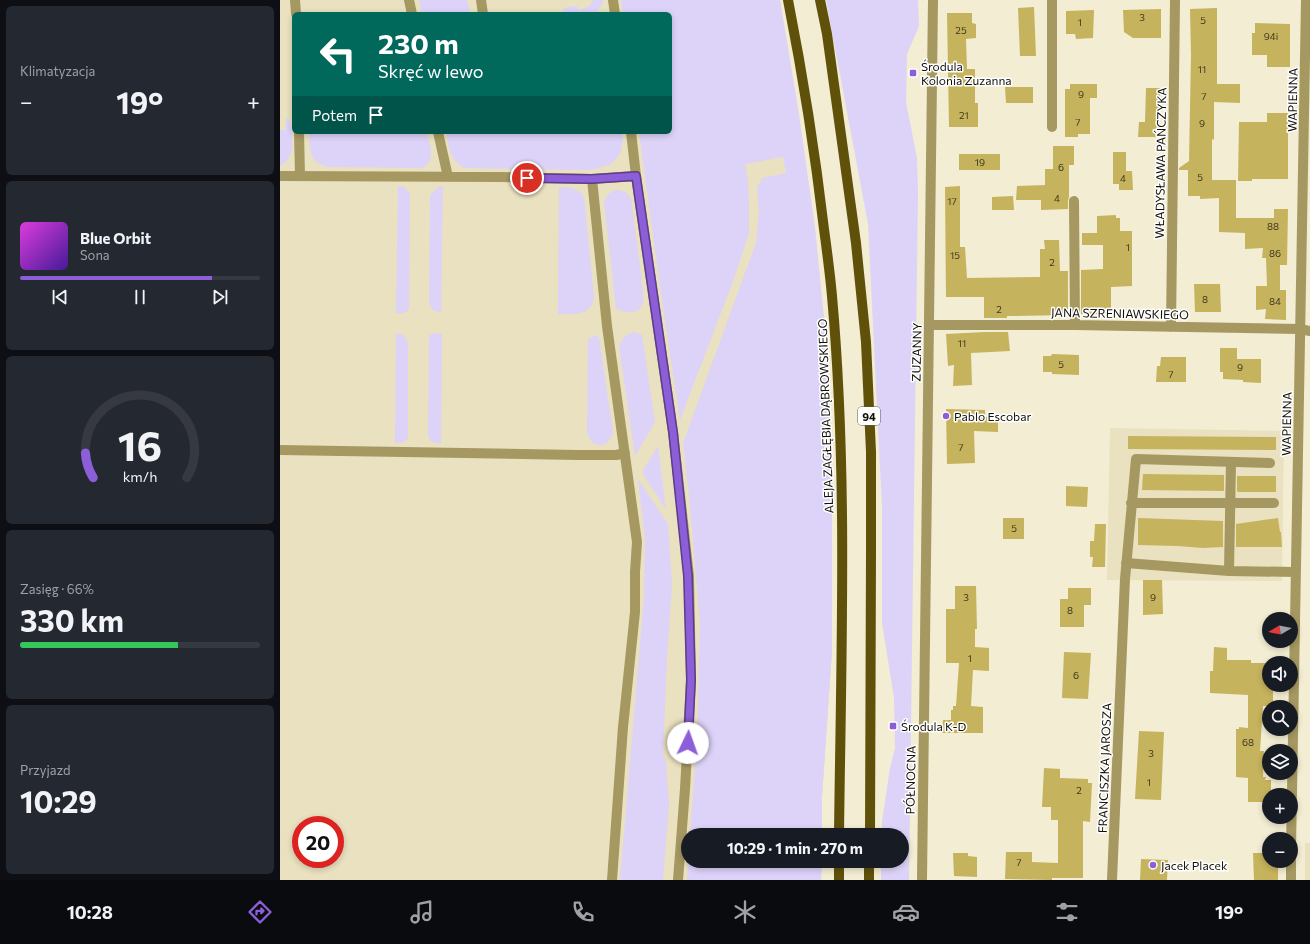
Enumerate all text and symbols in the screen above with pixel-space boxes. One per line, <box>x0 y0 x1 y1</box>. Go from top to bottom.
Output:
house number: 3 <box>1139 11 1145 23</box>
house number: 5 <box>1200 14 1206 26</box>
house number: 1 <box>1078 16 1082 28</box>
house number: 25 <box>955 24 967 36</box>
text: 230 m <box>378 26 459 60</box>
icon: left <box>312 28 364 80</box>
house number: 94i <box>1264 30 1278 42</box>
place label: Środula Kolonia Zuzanna <box>921 59 1012 87</box>
text: Skręć w lewo <box>378 60 484 82</box>
text: Klimatyzacja <box>20 63 95 79</box>
house number: 11 <box>1198 63 1206 75</box>
marker: Środula Kolonia Zuzanna <box>908 68 918 78</box>
street label: WAPIENNA <box>1284 68 1300 132</box>
text: 19° <box>116 83 163 120</box>
street label: WŁADYSŁAWA PAŃCZYKA <box>1152 87 1168 239</box>
text: − <box>20 88 33 115</box>
text: + <box>247 88 260 115</box>
house number: 9 <box>1078 88 1084 100</box>
house number: 7 <box>1201 90 1207 102</box>
icon: arrive <box>365 104 387 126</box>
text: Potem <box>312 106 357 124</box>
house number: 21 <box>959 109 969 121</box>
house number: 7 <box>1075 116 1081 128</box>
house number: 9 <box>1199 117 1205 129</box>
house number: 19 <box>975 156 985 168</box>
pin <box>510 161 544 195</box>
house number: 6 <box>1058 161 1064 173</box>
icon: arrive <box>516 167 538 189</box>
house number: 5 <box>1197 171 1203 183</box>
house number: 4 <box>1120 172 1126 184</box>
house number: 4 <box>1054 192 1060 204</box>
house number: 17 <box>947 195 957 207</box>
house number: 88 <box>1267 220 1279 232</box>
text: Blue Orbit <box>80 229 151 247</box>
house number: 1 <box>1126 241 1130 253</box>
text: Sona <box>80 247 110 263</box>
house number: 86 <box>1269 247 1281 259</box>
house number: 15 <box>950 249 960 261</box>
house number: 2 <box>1049 256 1055 268</box>
icon: previous <box>49 286 71 308</box>
icon: pause <box>129 286 151 308</box>
icon: next <box>209 286 231 308</box>
house number: 8 <box>1202 293 1208 305</box>
house number: 84 <box>1269 295 1281 307</box>
house number: 2 <box>996 303 1002 315</box>
street label: JANA SZRENIAWSKIEGO <box>1051 305 1189 322</box>
street label: ALEJA ZAGŁĘBIA DĄBROWSKIEGO <box>815 318 836 514</box>
street label: ZUZANNY <box>908 322 924 382</box>
house number: 11 <box>958 337 966 349</box>
house number: 5 <box>1058 358 1064 370</box>
house number: 9 <box>1237 361 1243 373</box>
house number: 7 <box>1168 368 1174 380</box>
street label: WAPIENNA <box>1278 392 1294 456</box>
road number: 94 <box>858 407 880 425</box>
place label: Pablo Escobar <box>954 409 1031 423</box>
marker: Pablo Escobar <box>941 411 951 421</box>
text: 16 <box>118 419 162 470</box>
house number: 7 <box>958 441 964 453</box>
text: km/h <box>123 467 157 485</box>
house number: 5 <box>1011 522 1017 534</box>
text: Zasięg · 66% <box>20 581 94 597</box>
house number: 3 <box>963 591 969 603</box>
house number: 9 <box>1150 591 1156 603</box>
text: 330 km <box>20 601 124 638</box>
house number: 8 <box>1067 604 1073 616</box>
north arrow <box>1262 612 1298 648</box>
map controls <box>1262 612 1298 868</box>
house number: 1 <box>968 652 972 664</box>
button: sound <box>1262 656 1298 692</box>
house number: 6 <box>1073 669 1079 681</box>
button: search <box>1262 700 1298 736</box>
street label: FRANCISZKA JAROSZA <box>1095 703 1114 833</box>
place label: Środula K-D <box>901 719 967 733</box>
marker: Środula K-D <box>888 721 898 731</box>
position arrow <box>667 722 709 764</box>
house number: 68 <box>1242 736 1254 748</box>
button: layers <box>1262 744 1298 780</box>
street label: PÓŁNOCNA <box>902 745 918 815</box>
house number: 3 <box>1148 747 1154 759</box>
text: Przyjazd <box>20 762 71 778</box>
house number: 1 <box>1147 776 1151 788</box>
text: 10:29 <box>20 782 97 819</box>
house number: 2 <box>1076 784 1082 796</box>
button: + <box>1262 788 1298 824</box>
speed limit sign: 20 <box>292 816 344 868</box>
button: − <box>1262 832 1298 868</box>
text: 10:29 · 1 min · 270 m <box>727 839 863 857</box>
house number: 7 <box>1016 856 1022 868</box>
place label: Jacek Placek <box>1161 858 1228 873</box>
marker: Jacek Placek <box>1148 860 1158 870</box>
icon: directions <box>246 898 274 926</box>
icon: music <box>408 898 436 926</box>
icon: phone <box>569 898 597 926</box>
icon: climate <box>731 898 759 926</box>
icon: car <box>892 898 920 926</box>
icon: filters <box>1053 898 1081 926</box>
text: 10:28 <box>67 901 113 923</box>
text: 19° <box>1215 901 1243 923</box>

